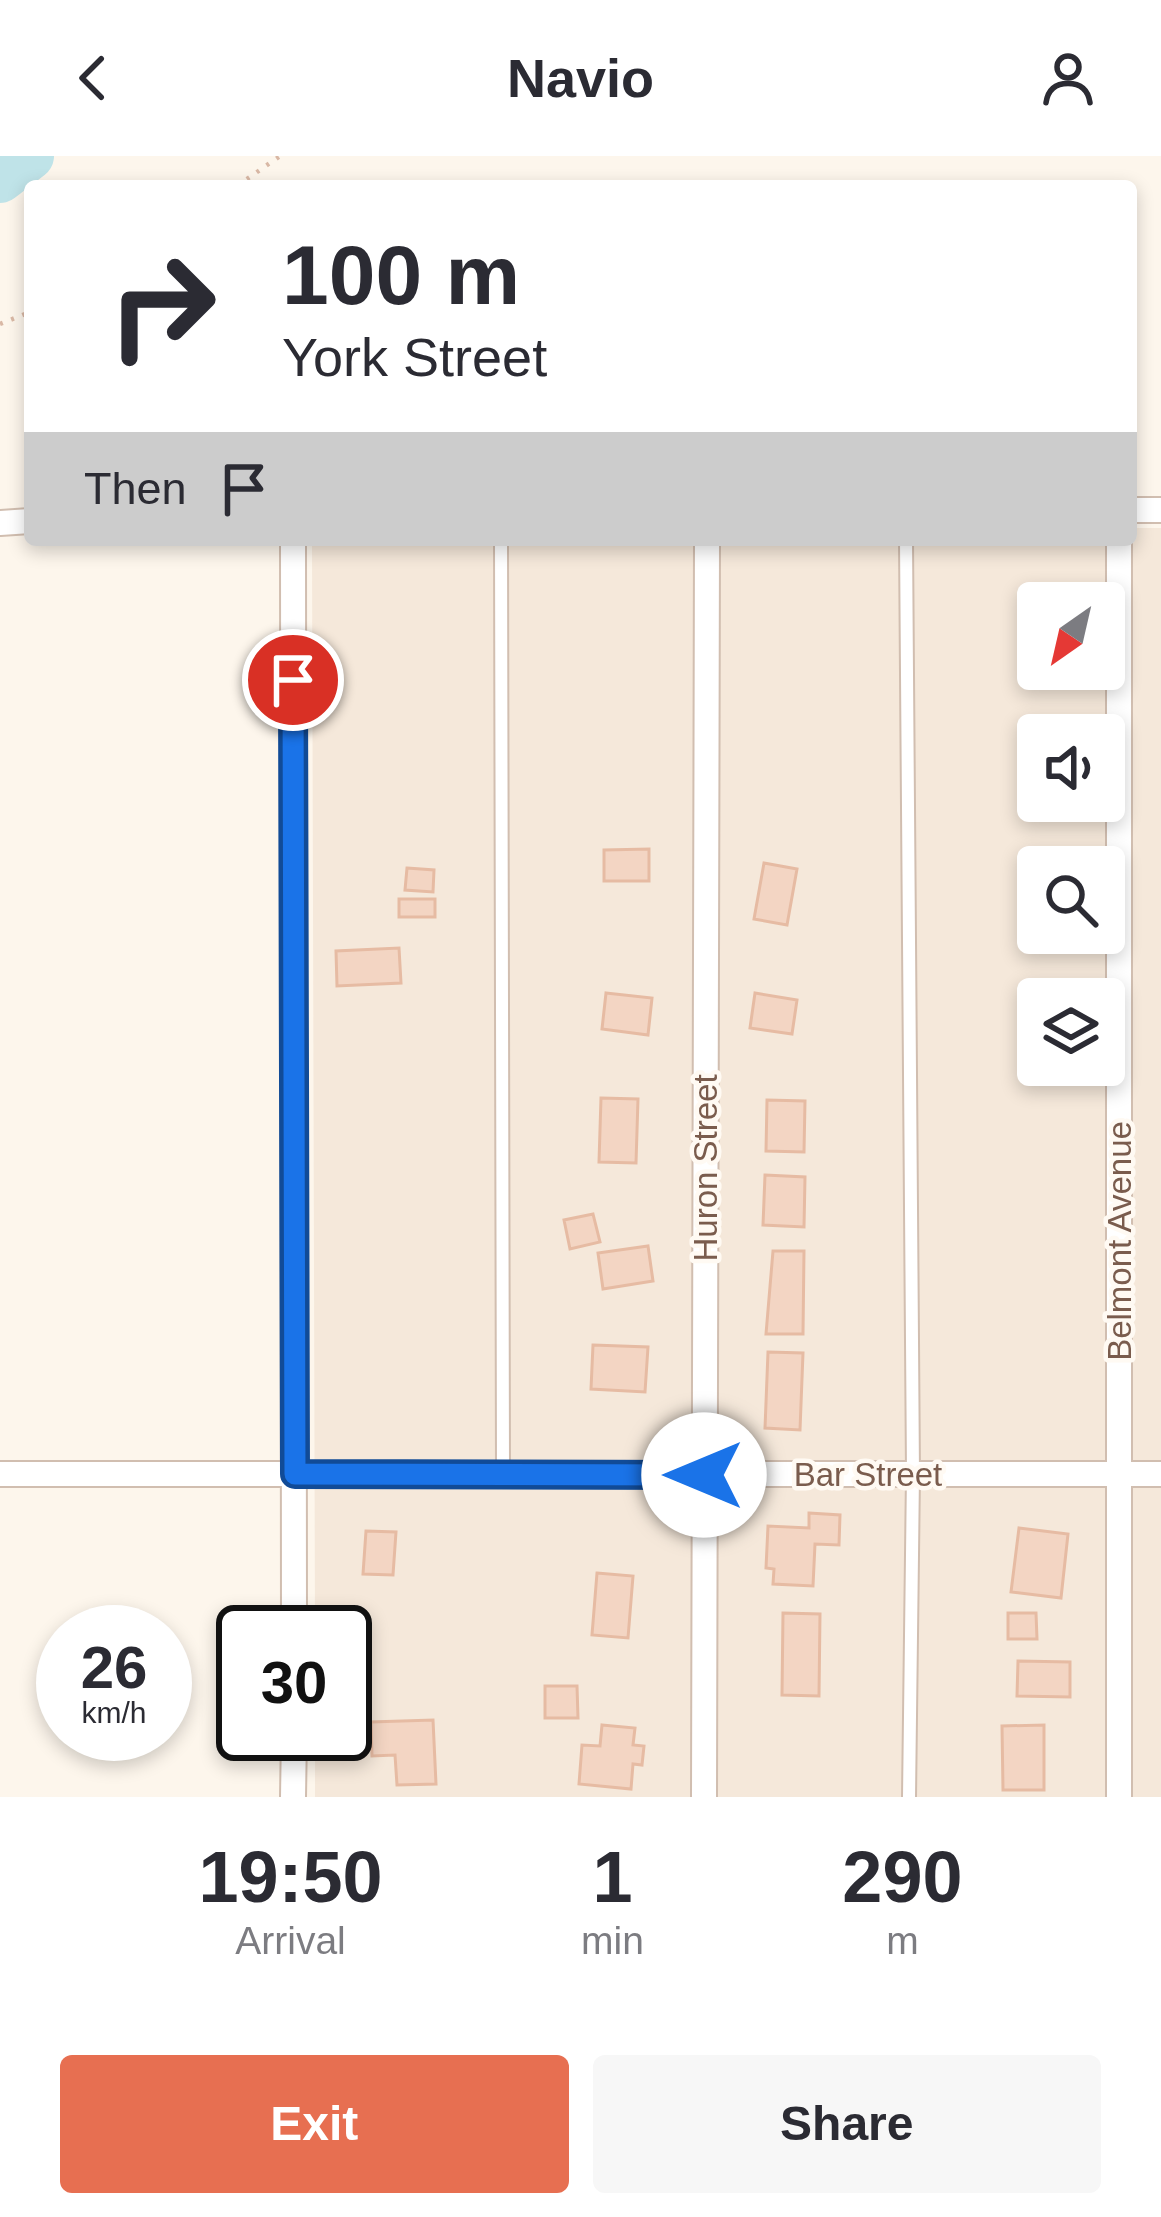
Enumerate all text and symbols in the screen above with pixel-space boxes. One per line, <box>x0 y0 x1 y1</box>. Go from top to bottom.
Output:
icon: back <box>60 45 126 111</box>
icon: person <box>1035 45 1101 111</box>
text: Navio <box>507 48 654 108</box>
icon: right <box>84 228 240 384</box>
text: 100 m <box>282 228 520 322</box>
text: York Street <box>282 327 547 387</box>
icon: arrive <box>211 456 277 522</box>
text: Then <box>84 463 187 514</box>
north arrow <box>1017 582 1125 690</box>
map controls <box>1017 582 1125 1086</box>
pin <box>242 629 344 731</box>
icon: arrive <box>260 647 326 713</box>
button: sound <box>1017 714 1125 822</box>
button: search <box>1017 846 1125 954</box>
button: layers <box>1017 978 1125 1086</box>
street label: Huron Street <box>687 1074 724 1262</box>
street label: Belmont Avenue <box>1101 1121 1138 1361</box>
position arrow <box>641 1412 767 1538</box>
street label: Bar Street <box>794 1456 942 1493</box>
speed limit sign: 30 <box>216 1605 372 1761</box>
text: 26 <box>81 1634 147 1701</box>
text: km/h <box>81 1696 147 1729</box>
text: 19:50 <box>198 1837 383 1917</box>
text: 1 <box>592 1837 633 1917</box>
text: 290 <box>842 1837 963 1917</box>
text: Arrival <box>235 1919 346 1962</box>
text: min <box>581 1919 644 1962</box>
text: m <box>886 1919 919 1962</box>
button: Exit <box>60 2055 569 2193</box>
button: Share <box>593 2055 1101 2193</box>

